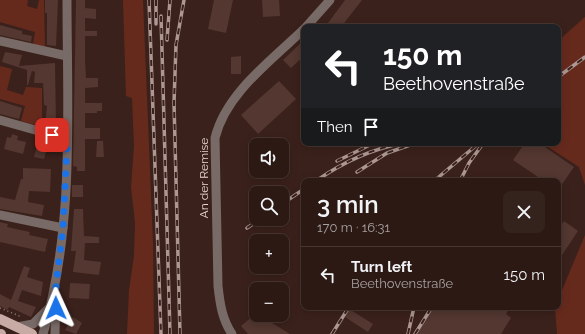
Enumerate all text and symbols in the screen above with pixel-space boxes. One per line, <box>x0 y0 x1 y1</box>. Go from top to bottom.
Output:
text: 150 m <box>383 39 462 72</box>
icon: left <box>317 40 369 92</box>
text: Beethovenstraße <box>383 73 525 94</box>
icon: arrive <box>360 116 382 138</box>
pin <box>35 118 69 152</box>
text: Then <box>317 118 352 136</box>
icon: arrive <box>41 124 63 146</box>
street label: An der Remise <box>197 138 211 218</box>
map controls <box>249 138 289 322</box>
button: sound <box>249 138 289 178</box>
button: search <box>249 186 289 226</box>
text: 3 min <box>317 190 379 219</box>
button: close <box>503 191 545 233</box>
text: 170 m · 16:31 <box>317 220 390 235</box>
button: + <box>249 234 289 274</box>
text: Turn left <box>351 258 412 276</box>
icon: left <box>317 264 339 286</box>
text: 150 m <box>504 266 545 284</box>
text: Beethovenstraße <box>351 276 453 291</box>
button: − <box>249 282 289 322</box>
position arrow <box>35 287 77 329</box>

